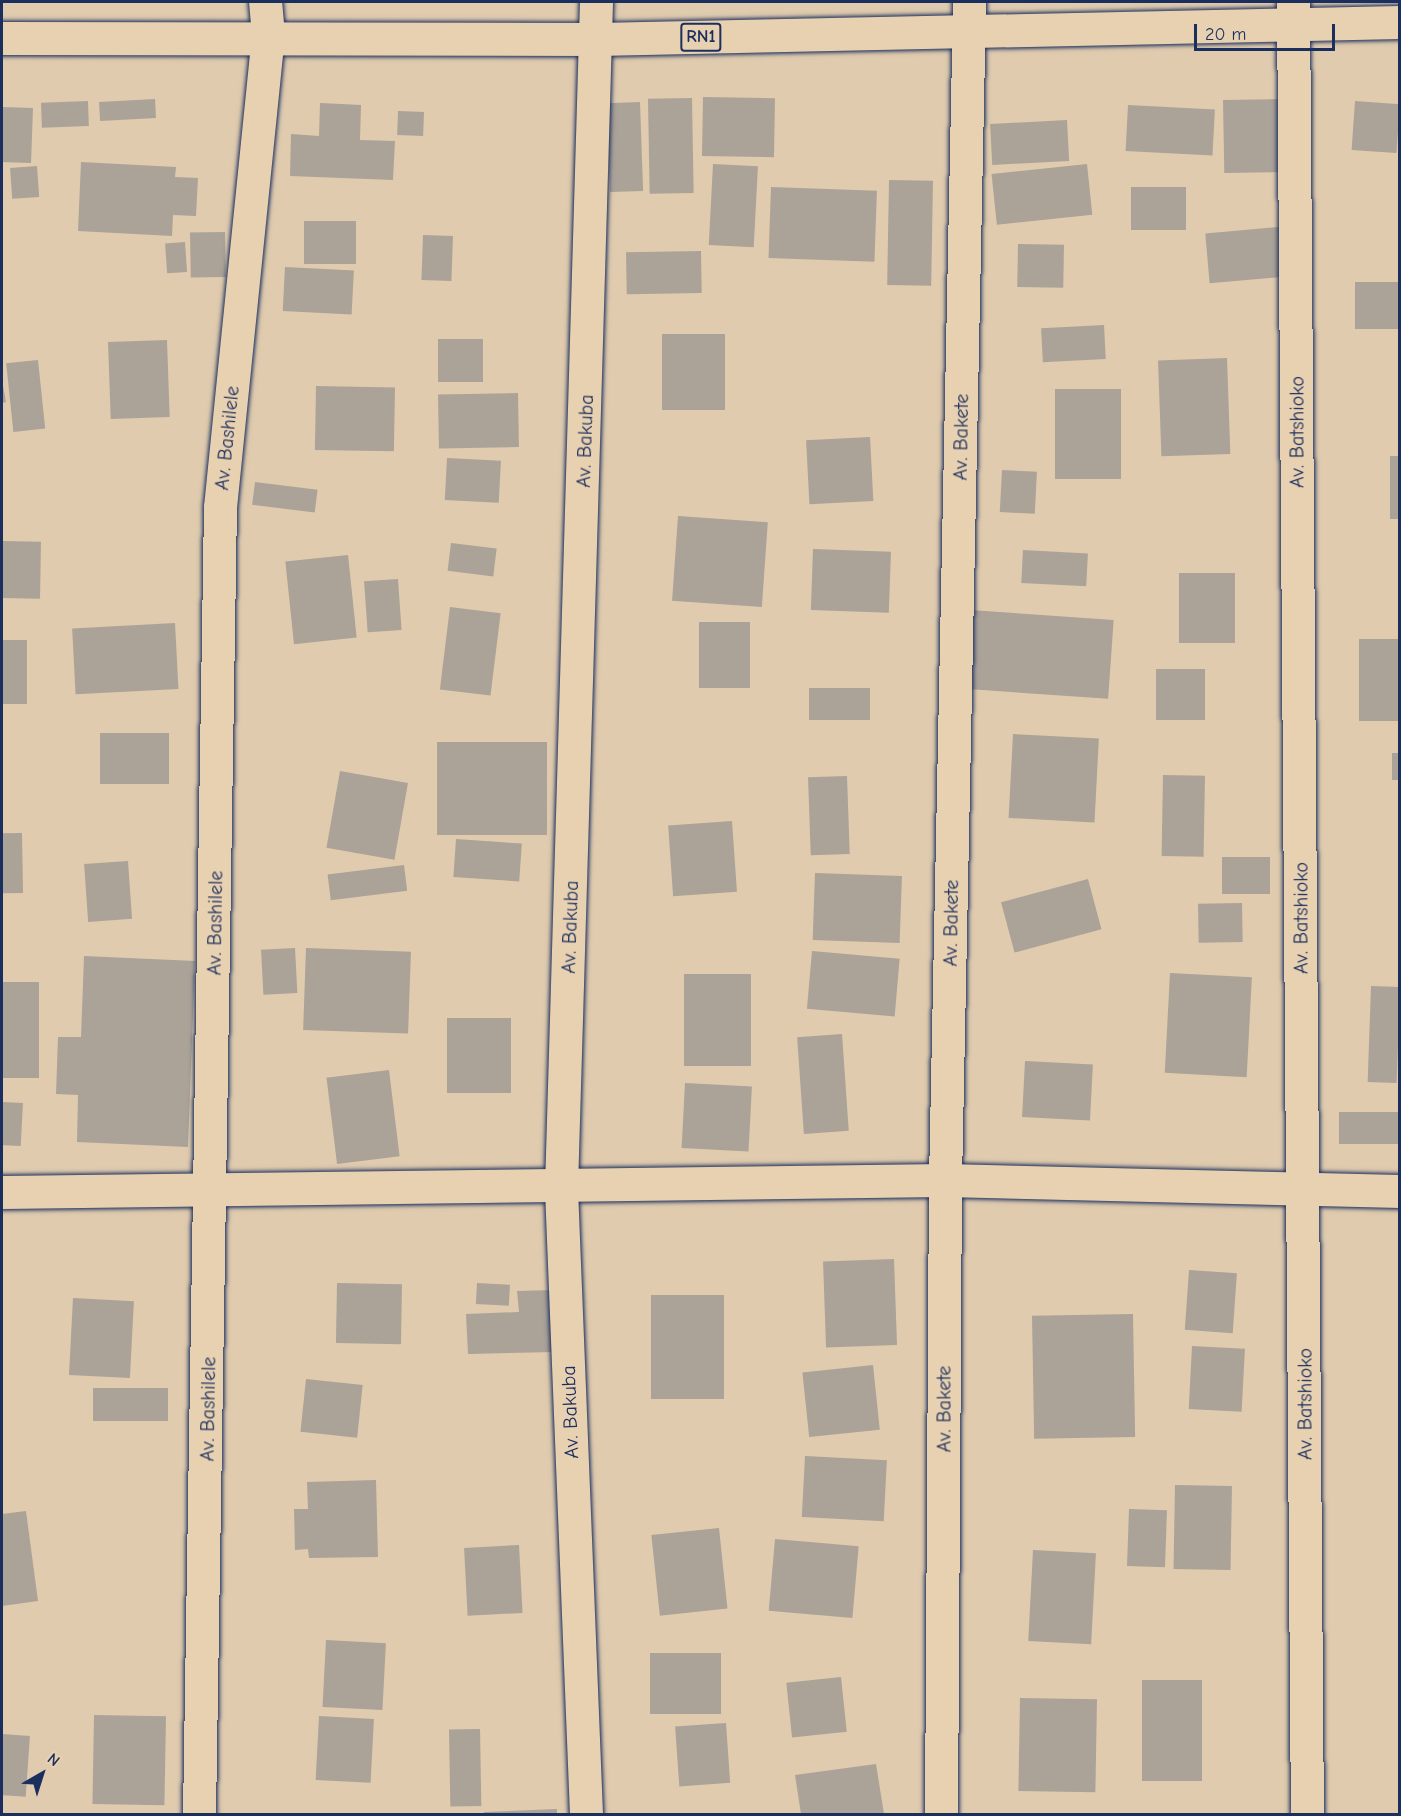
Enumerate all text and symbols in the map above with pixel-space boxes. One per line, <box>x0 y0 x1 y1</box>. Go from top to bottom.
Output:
scale bar <box>1197 12 1338 50</box>
road number: RN1 <box>680 22 722 52</box>
text: 20 m <box>1205 24 1246 45</box>
street label: Av. Batshioko <box>1285 376 1309 488</box>
street label: Av. Bashilele <box>210 385 244 491</box>
street label: Av. Bakete <box>948 393 974 481</box>
street label: Av. Bakuba <box>571 394 599 488</box>
street label: Av. Batshioko <box>1289 862 1313 974</box>
street label: Av. Bashilele <box>202 870 228 976</box>
street label: Av. Bakete <box>938 879 964 967</box>
street label: Av. Bakuba <box>556 880 584 974</box>
street label: Av. Batshioko <box>1293 1348 1317 1460</box>
street label: Av. Bashilele <box>195 1356 221 1462</box>
street label: Av. Bakuba <box>556 1365 584 1459</box>
street label: Av. Bakete <box>932 1366 956 1452</box>
north arrow <box>12 1744 72 1804</box>
text: N <box>44 1750 63 1770</box>

